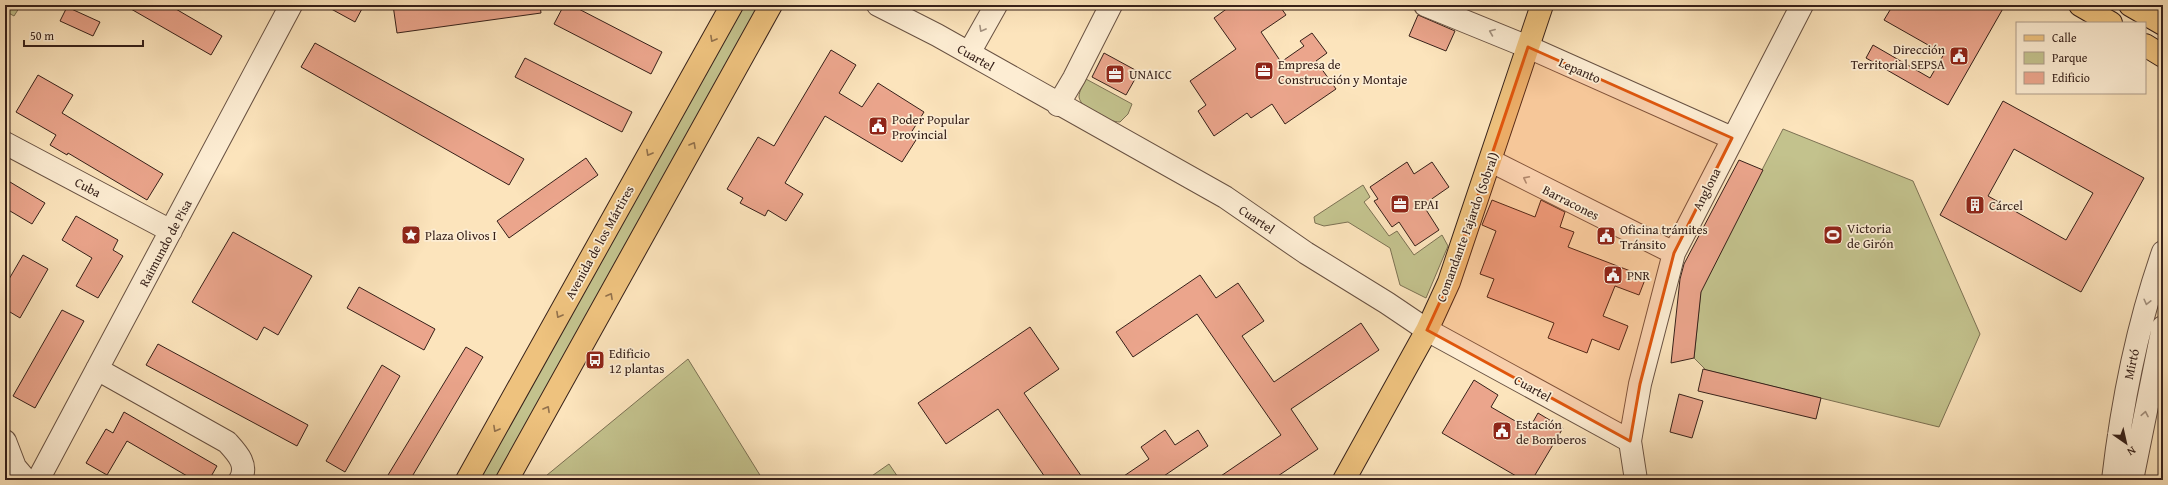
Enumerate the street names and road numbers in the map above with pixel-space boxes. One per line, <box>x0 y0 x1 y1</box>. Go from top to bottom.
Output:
street label: Cuartel <box>954 39 998 76</box>
street label: Lepanto <box>1556 53 1604 88</box>
street label: Comandante Fajardo (Sobral) <box>1432 150 1503 305</box>
street label: Anglona <box>1688 164 1726 214</box>
street label: Cuba <box>71 173 105 203</box>
street label: Barracones <box>1539 180 1602 225</box>
street label: Avenida de los Mártires <box>560 182 639 303</box>
street label: Raimundo de Pisa <box>134 195 197 290</box>
street label: Cuartel <box>1235 200 1279 239</box>
street label: Mirtó <box>2119 347 2144 381</box>
street label: Cuartel <box>1511 370 1555 407</box>

